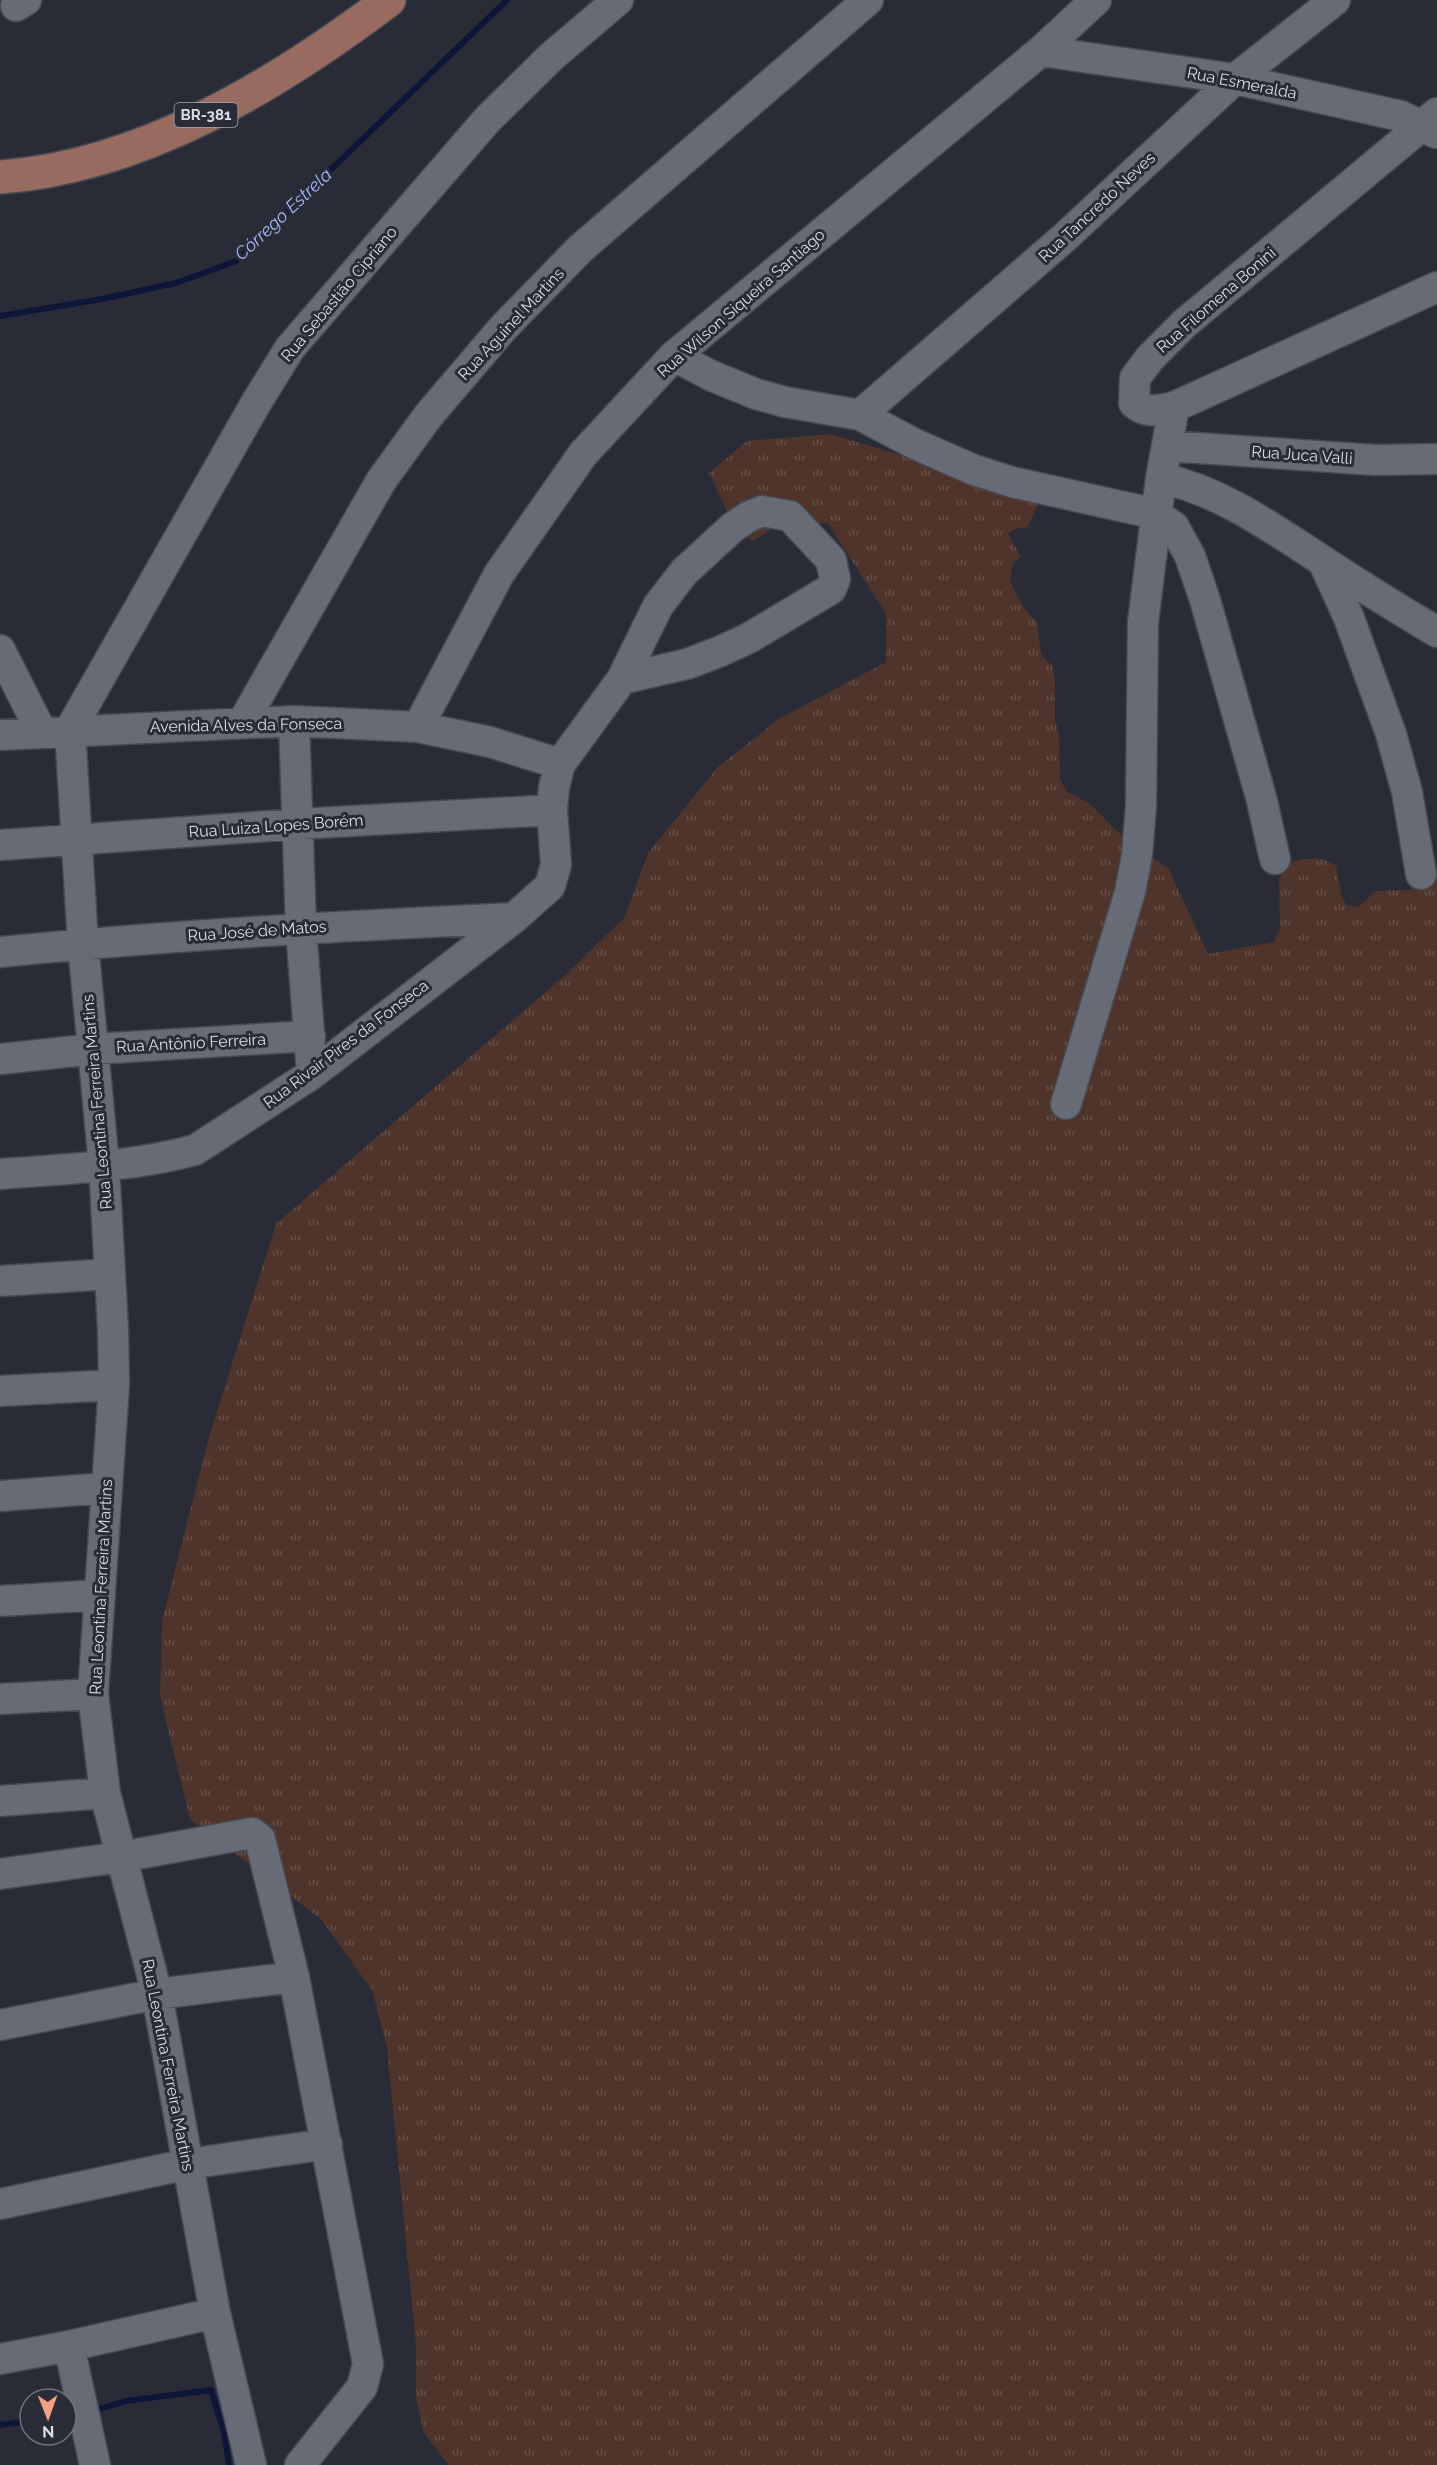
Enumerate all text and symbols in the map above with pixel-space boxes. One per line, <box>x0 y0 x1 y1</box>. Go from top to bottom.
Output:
street label: Rua Esmeralda <box>1185 63 1299 103</box>
road number: BR-381 <box>174 103 238 127</box>
street label: Rua Tancredo Neves <box>1035 148 1159 266</box>
water label: Córrego Estrela <box>230 164 336 264</box>
street label: Rua Sebastião Cipriano <box>277 223 401 365</box>
street label: Rua Wilson Siqueira Santiago <box>653 225 829 381</box>
street label: Rua Filomena Bonini <box>1153 243 1279 357</box>
street label: Rua Aguinel Martins <box>454 264 568 384</box>
street label: Rua Juca Valli <box>1251 442 1353 468</box>
street label: Avenida Alves da Fonseca <box>150 714 342 736</box>
street label: Rua Luiza Lopes Borém <box>188 810 364 842</box>
street label: Rua José de Matos <box>187 917 327 945</box>
street label: Rua Rivair Pires da Fonseca <box>260 976 432 1112</box>
street label: Rua Leontina Ferreira Martins <box>78 993 116 1210</box>
street label: Rua Antônio Ferreira <box>116 1030 266 1056</box>
street label: Rua Leontina Ferreira Martins <box>86 1479 116 1695</box>
street label: Rua Leontina Ferreira Martins <box>138 1957 198 2173</box>
north arrow <box>18 2387 78 2447</box>
text: N <box>42 2422 55 2441</box>

